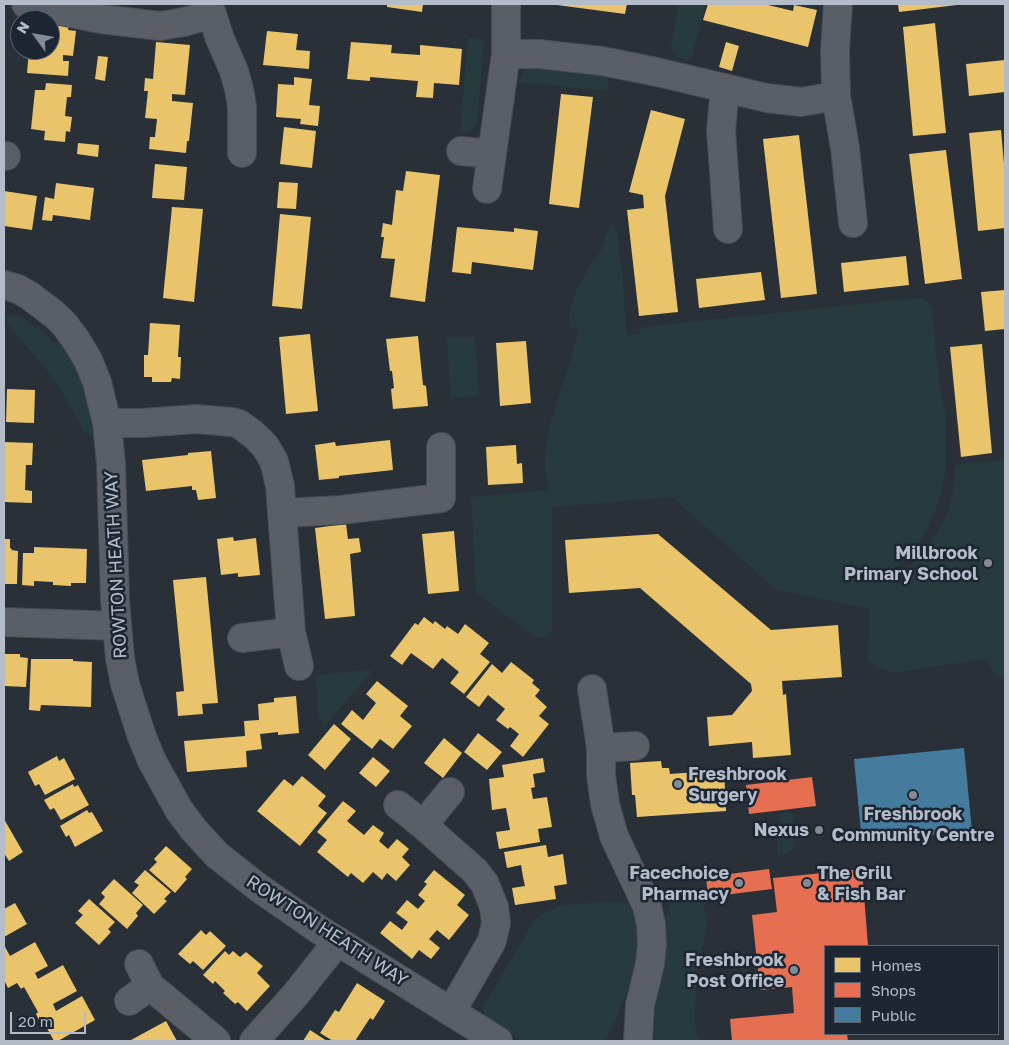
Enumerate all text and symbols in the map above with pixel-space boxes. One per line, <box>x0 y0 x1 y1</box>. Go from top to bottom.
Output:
north arrow <box>10 10 60 60</box>
text: N <box>13 18 33 36</box>
street label: ROWTON HEATH WAY <box>100 471 132 659</box>
place label: Millbrook Primary School <box>844 542 978 584</box>
marker: Millbrook Primary School <box>982 557 994 569</box>
place label: Freshbrook Surgery <box>688 763 787 806</box>
marker: Freshbrook Surgery <box>672 778 684 790</box>
marker: Freshbrook Community Centre <box>907 789 919 801</box>
place label: Freshbrook Community Centre <box>831 803 995 846</box>
place label: Nexus <box>754 819 809 841</box>
marker: Nexus <box>813 824 825 836</box>
place label: Facechoice Pharmacy <box>629 862 729 904</box>
place label: The Grill & Fish Bar <box>817 862 906 904</box>
street label: ROWTON HEATH WAY <box>242 871 412 991</box>
marker: Facechoice Pharmacy <box>733 877 745 889</box>
marker: The Grill & Fish Bar <box>801 877 813 889</box>
legend <box>824 945 999 1035</box>
place label: Freshbrook Post Office <box>685 949 784 992</box>
text: Homes <box>871 956 921 974</box>
marker: Freshbrook Post Office <box>788 964 800 976</box>
text: Shops <box>871 981 916 999</box>
scale bar <box>12 1002 89 1034</box>
text: Public <box>871 1006 916 1024</box>
text: 20 m <box>18 1012 53 1030</box>

